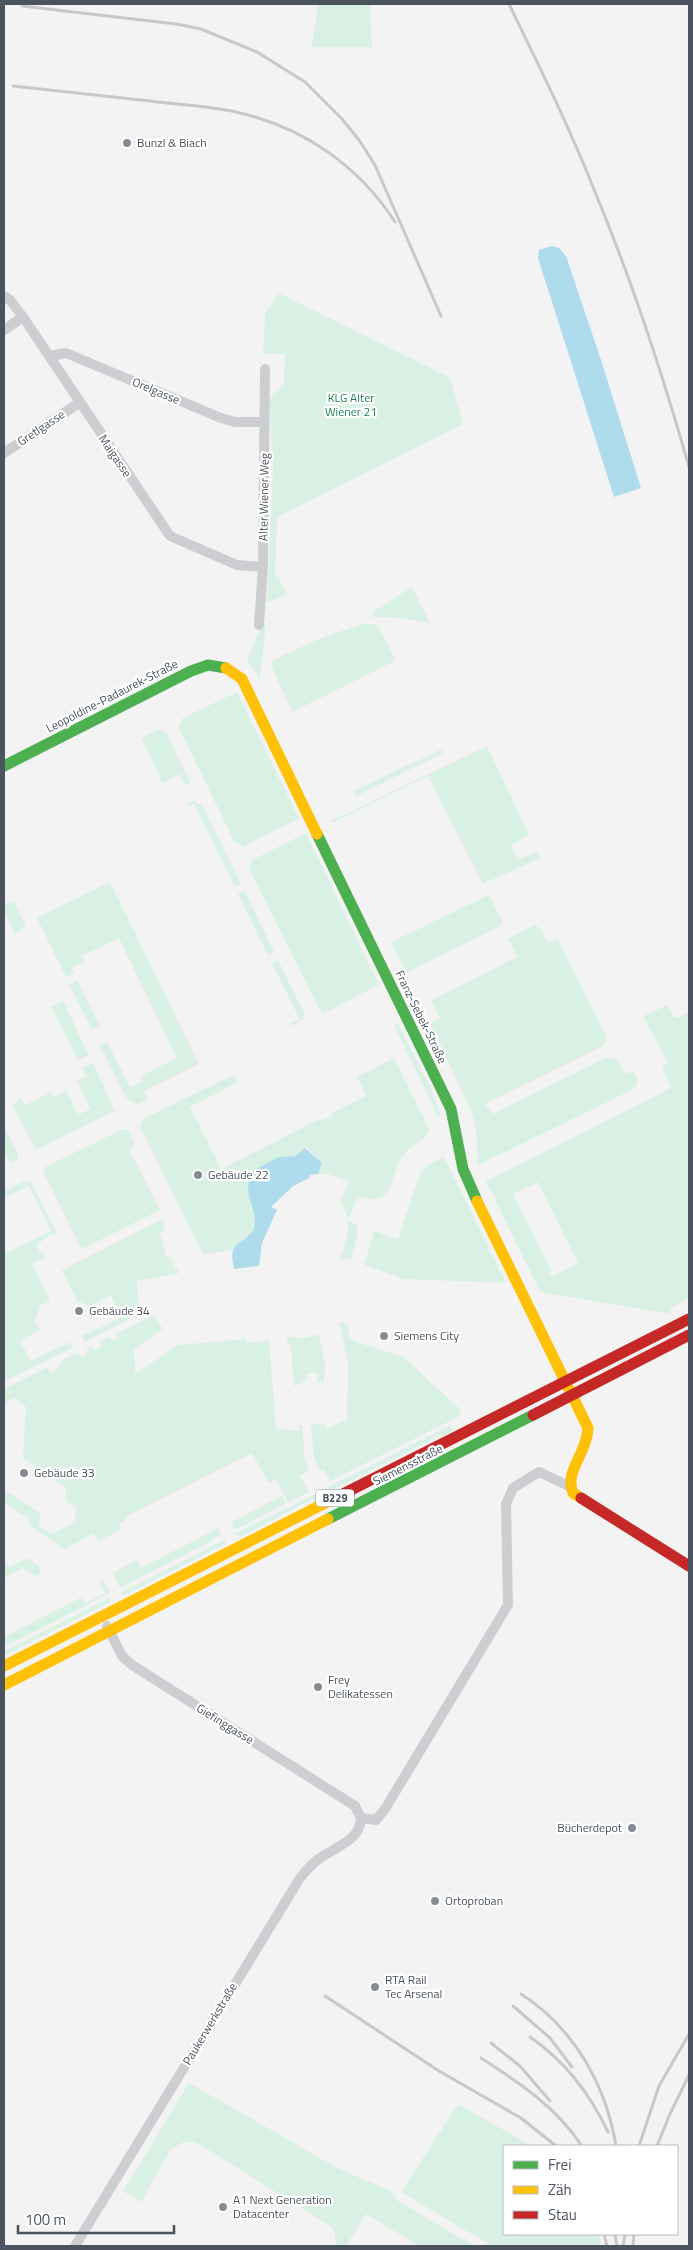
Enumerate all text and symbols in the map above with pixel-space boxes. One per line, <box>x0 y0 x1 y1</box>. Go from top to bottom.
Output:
place label: Bunzl & Biach <box>137 133 207 152</box>
marker: Bunzl & Biach <box>121 137 133 149</box>
street label: Orelgasse <box>129 372 183 409</box>
park label: KLG Alter Wiener 21 <box>325 388 377 421</box>
street label: Gretlgasse <box>13 405 68 451</box>
street label: Maigasse <box>94 430 137 481</box>
street label: Alter Wiener Weg <box>253 453 274 541</box>
street label: Leopoldine-Padaurek-Straße <box>42 654 181 737</box>
street label: Franz-Sebek-Straße <box>391 967 452 1067</box>
place label: Gebäude 22 <box>208 1165 269 1184</box>
marker: Gebäude 22 <box>192 1169 204 1181</box>
place label: Gebäude 34 <box>89 1301 150 1320</box>
marker: Gebäude 34 <box>73 1305 85 1317</box>
place label: Siemens City <box>394 1326 459 1345</box>
marker: Siemens City <box>378 1330 390 1342</box>
street label: Siemensstraße <box>370 1439 446 1490</box>
place label: Gebäude 33 <box>34 1463 95 1482</box>
marker: Gebäude 33 <box>18 1467 30 1479</box>
road number: B229 <box>316 1490 354 1506</box>
place label: Frey Delikatessen <box>328 1670 393 1703</box>
marker: Frey Delikatessen <box>312 1681 324 1693</box>
street label: Giefinggasse <box>193 1698 258 1749</box>
place label: Bücherdepot <box>557 1818 623 1837</box>
marker: Bücherdepot <box>626 1822 638 1834</box>
place label: Ortoproban <box>445 1891 503 1910</box>
marker: Ortoproban <box>429 1895 441 1907</box>
place label: RTA Rail Tec Arsenal <box>385 1970 442 2003</box>
street label: Paukerwerkstraße <box>177 1979 242 2069</box>
marker: RTA Rail Tec Arsenal <box>369 1981 381 1993</box>
legend <box>503 2145 678 2235</box>
text: Frei <box>548 2153 571 2176</box>
text: Zäh <box>548 2178 572 2201</box>
place label: A1 Next Generation Datacenter <box>233 2190 332 2223</box>
marker: A1 Next Generation Datacenter <box>217 2201 229 2213</box>
scale bar <box>18 2202 174 2234</box>
text: Stau <box>548 2203 577 2226</box>
text: 100 m <box>25 2208 66 2231</box>

